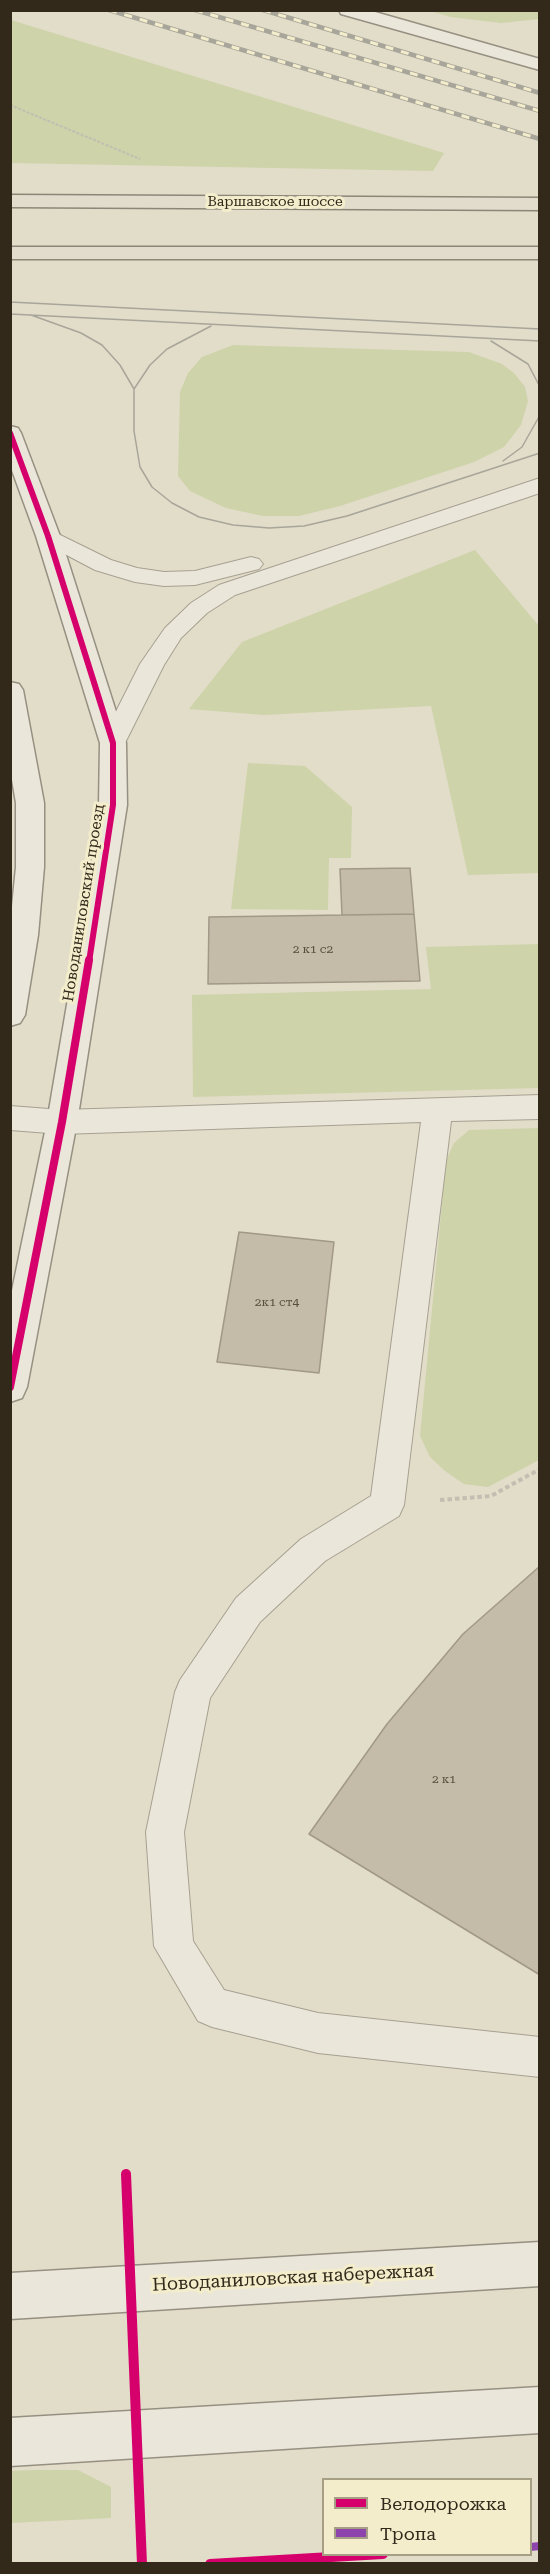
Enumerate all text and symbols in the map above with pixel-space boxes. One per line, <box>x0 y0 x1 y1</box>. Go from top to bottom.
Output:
street label: Варшавское шоссе <box>207 194 343 210</box>
street label: Новоданиловский проезд <box>59 803 109 1003</box>
house number: 2 к1 с2 <box>293 942 333 956</box>
house number: 2к1 ст4 <box>255 1295 299 1309</box>
house number: 2 к1 <box>432 1772 456 1786</box>
street label: Новоданиловская набережная <box>152 2260 434 2296</box>
legend <box>322 2478 532 2556</box>
text: Велодорожка <box>380 2493 506 2514</box>
text: Тропа <box>380 2523 436 2544</box>

